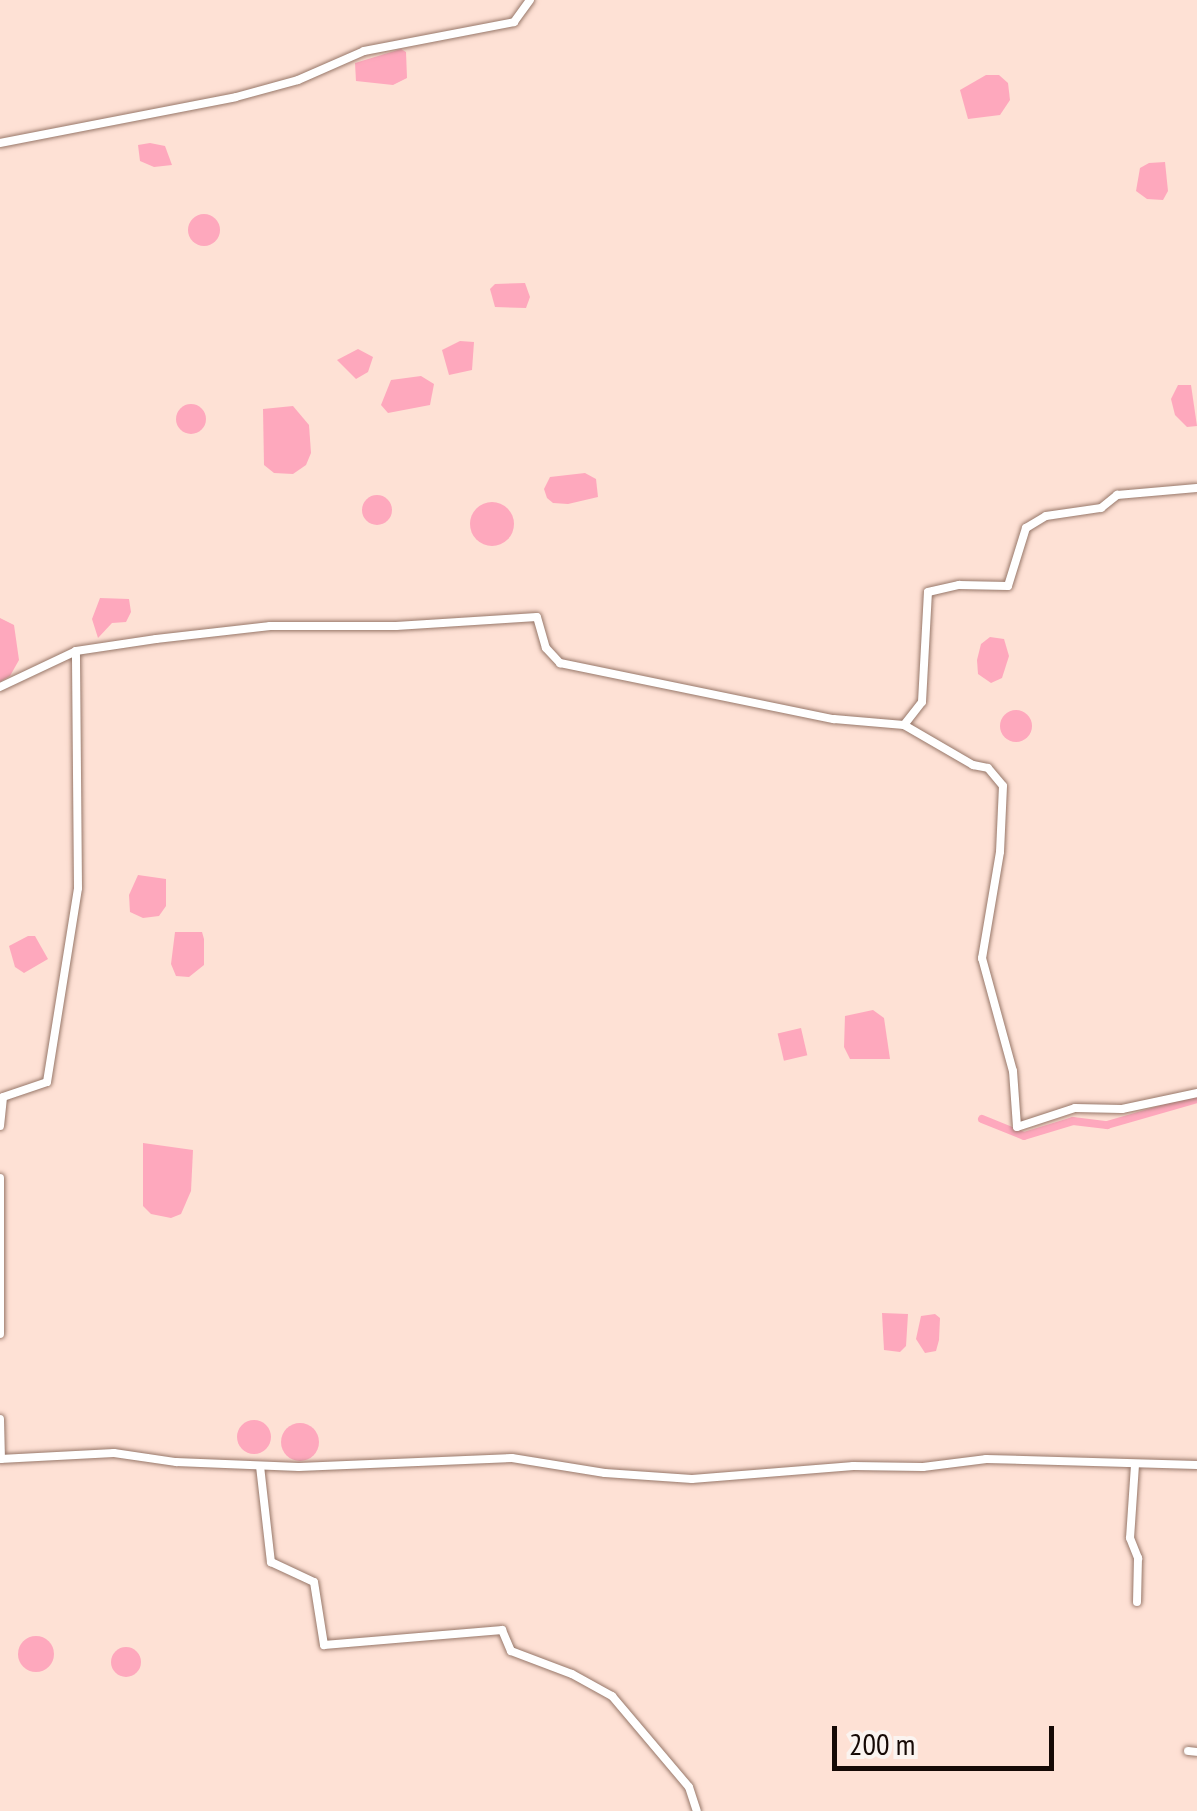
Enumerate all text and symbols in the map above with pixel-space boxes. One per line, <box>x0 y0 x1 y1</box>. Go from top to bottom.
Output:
scale bar <box>837 1706 1060 1768</box>
text: 200 m <box>849 1724 915 1763</box>

